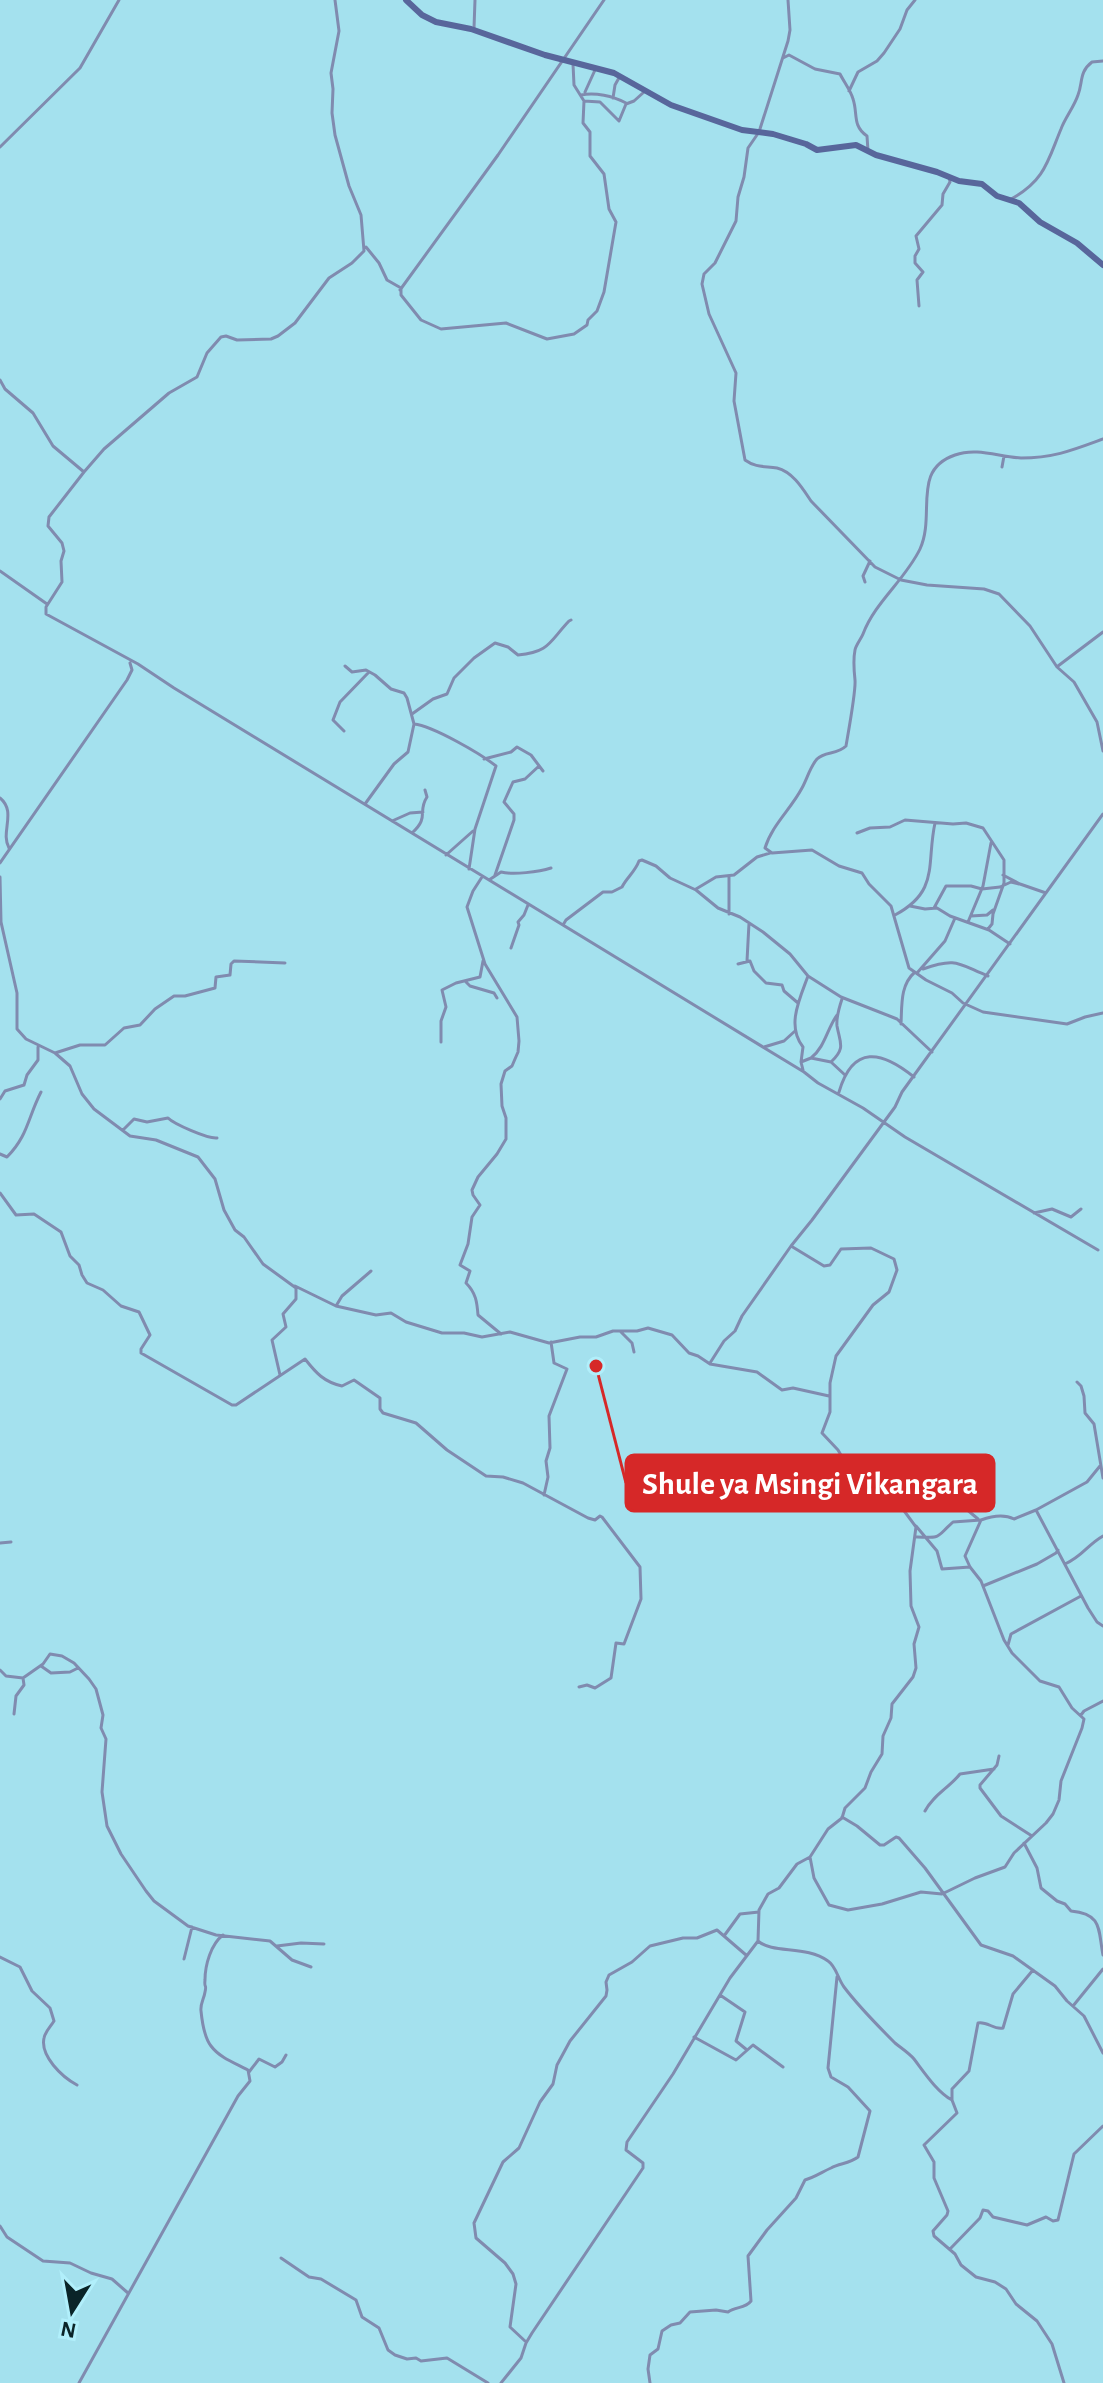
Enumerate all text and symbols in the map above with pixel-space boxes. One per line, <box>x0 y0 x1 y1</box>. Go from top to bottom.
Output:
callout: Shule ya Msingi Vikangara <box>626 1455 994 1511</box>
text: Shule ya Msingi Vikangara <box>642 1468 978 1500</box>
north arrow <box>32 2271 112 2351</box>
text: N <box>59 2317 78 2342</box>

